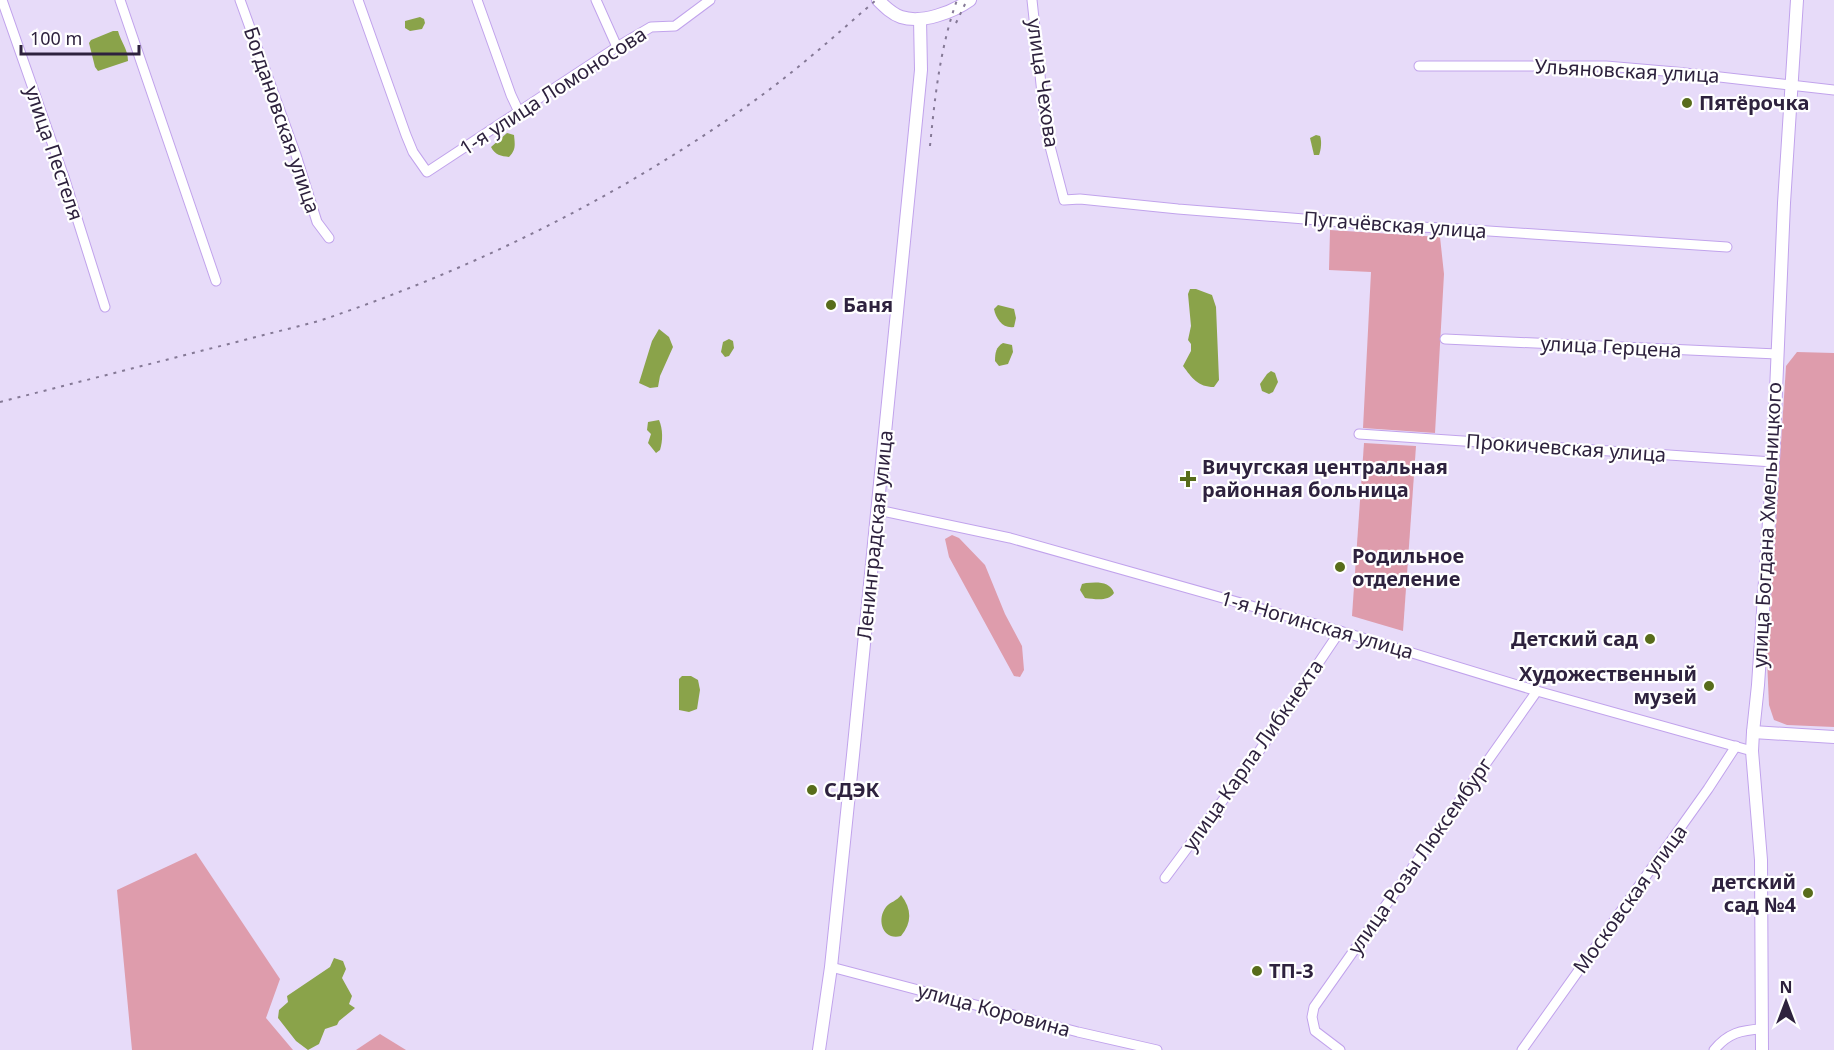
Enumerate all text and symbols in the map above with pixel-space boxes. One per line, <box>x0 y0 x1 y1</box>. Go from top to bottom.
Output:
street label: улица Чехова <box>1021 17 1066 149</box>
scale bar <box>21 18 140 56</box>
street label: 1-я улица Ломоносова <box>454 20 651 161</box>
street label: Богдановская улица <box>238 23 327 217</box>
text: 100 m <box>30 26 82 50</box>
street label: Ульяновская улица <box>1534 52 1720 89</box>
street label: улица Пестеля <box>19 82 90 224</box>
place label: Пятёрочка <box>1699 89 1809 116</box>
marker: Пятёрочка <box>1680 96 1694 110</box>
street label: Пугачёвская улица <box>1303 205 1487 244</box>
place label: Баня <box>843 291 893 318</box>
marker: Баня <box>824 298 838 312</box>
street label: улица Герцена <box>1540 329 1682 364</box>
street label: улица Богдана Хмельницкого <box>1746 381 1787 669</box>
street label: Прокичевская улица <box>1465 427 1667 468</box>
street label: Ленинградская улица <box>850 429 899 641</box>
place label: Вичугская центральная районная больница <box>1202 453 1448 503</box>
marker: Вичугская центральная районная больница <box>1179 470 1197 488</box>
place label: Родильное отделение <box>1352 542 1464 592</box>
marker: Родильное отделение <box>1333 560 1347 574</box>
street label: 1-я Ногинская улица <box>1218 584 1417 665</box>
place label: Детский сад <box>1511 625 1638 652</box>
marker: Детский сад <box>1643 632 1657 646</box>
street label: улица Карла Либкнехта <box>1176 654 1329 856</box>
place label: Художественный музей <box>1519 660 1697 710</box>
marker: Художественный музей <box>1702 679 1716 693</box>
street label: улица Розы Люксембург <box>1341 752 1498 959</box>
place label: СДЭК <box>824 776 880 803</box>
marker: СДЭК <box>805 783 819 797</box>
street label: Московская улица <box>1566 819 1693 979</box>
place label: детский сад №4 <box>1712 868 1797 918</box>
marker: детский сад №4 <box>1801 886 1815 900</box>
place label: ТП-3 <box>1269 957 1314 984</box>
marker: ТП-3 <box>1250 964 1264 978</box>
north arrow <box>1756 972 1816 1032</box>
street label: улица Коровина <box>915 976 1073 1043</box>
text: N <box>1779 976 1793 998</box>

